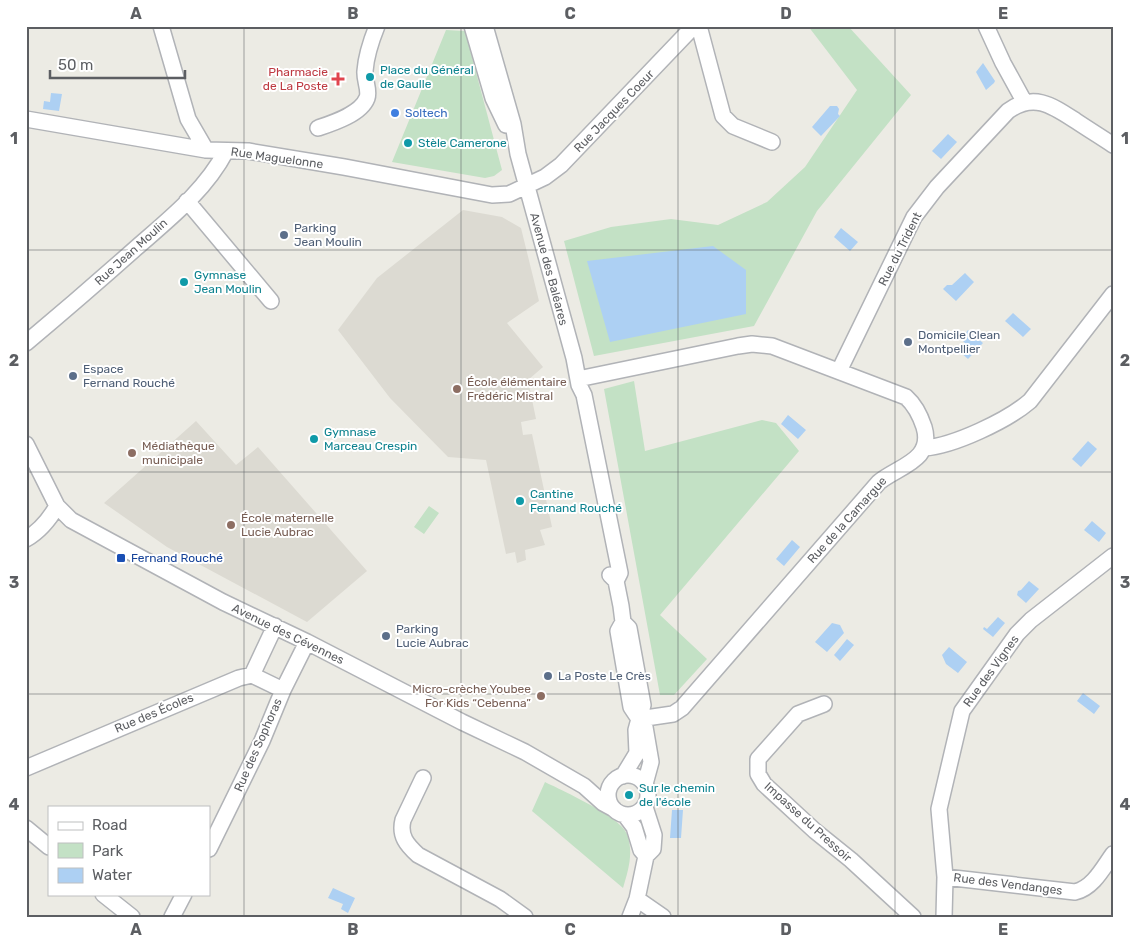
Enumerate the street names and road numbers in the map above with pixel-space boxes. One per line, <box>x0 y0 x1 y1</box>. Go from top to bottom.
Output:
street label: Rue Jacques Coeur <box>571 67 657 155</box>
street label: Rue Maguelonne <box>230 145 324 171</box>
street label: Rue du Trident <box>875 209 925 288</box>
street label: Avenue des Baléares <box>527 211 571 327</box>
street label: Rue Jean Moulin <box>92 216 170 288</box>
street label: Rue de la Camargue <box>804 474 890 566</box>
street label: Avenue des Cévennes <box>230 601 346 667</box>
street label: Rue des Vignes <box>960 632 1022 710</box>
street label: Rue des Écoles <box>113 690 195 736</box>
street label: Rue des Sophoras <box>231 696 285 794</box>
street label: Impasse du Pressoir <box>762 779 855 865</box>
street label: Rue des Vendanges <box>953 870 1063 898</box>

